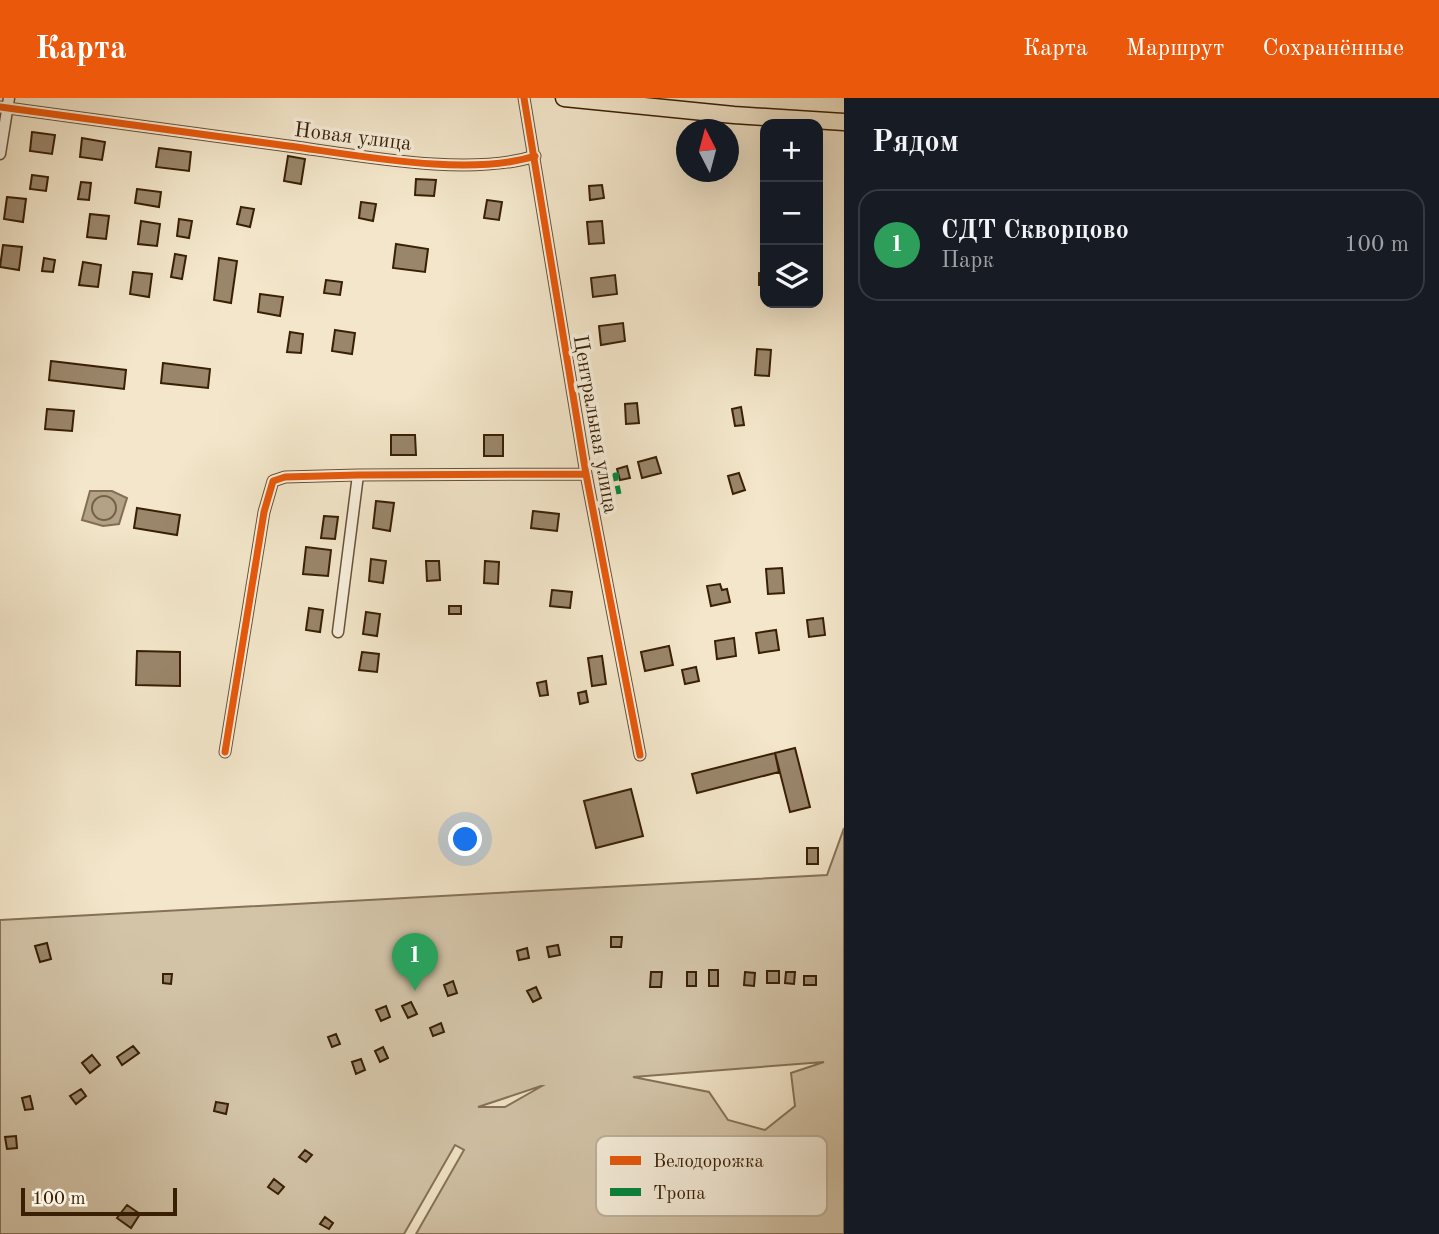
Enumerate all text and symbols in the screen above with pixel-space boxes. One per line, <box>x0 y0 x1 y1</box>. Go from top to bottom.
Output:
text: Карта <box>35 33 127 66</box>
text: Карта <box>1023 37 1088 61</box>
text: Маршрут <box>1126 37 1224 61</box>
text: Сохранённые <box>1262 37 1404 61</box>
north arrow <box>676 119 739 182</box>
map controls <box>760 119 823 308</box>
button: + <box>760 119 823 182</box>
street label: Новая улица <box>293 120 413 155</box>
text: Рядом <box>872 128 959 158</box>
button: − <box>760 182 823 245</box>
text: СДТ Скворцово <box>941 218 1129 244</box>
text: 1 <box>890 233 904 256</box>
text: 100 m <box>1344 233 1409 256</box>
button: layers <box>760 245 823 308</box>
text: Парк <box>941 249 994 272</box>
street label: Центральная улица <box>568 333 621 515</box>
your location <box>448 822 482 856</box>
pin: 1 <box>392 933 438 991</box>
legend <box>596 1136 827 1216</box>
text: Велодорожка <box>653 1153 764 1172</box>
scale bar <box>21 1185 177 1217</box>
text: Тропа <box>653 1185 706 1204</box>
text: 100 m <box>32 1190 85 1209</box>

